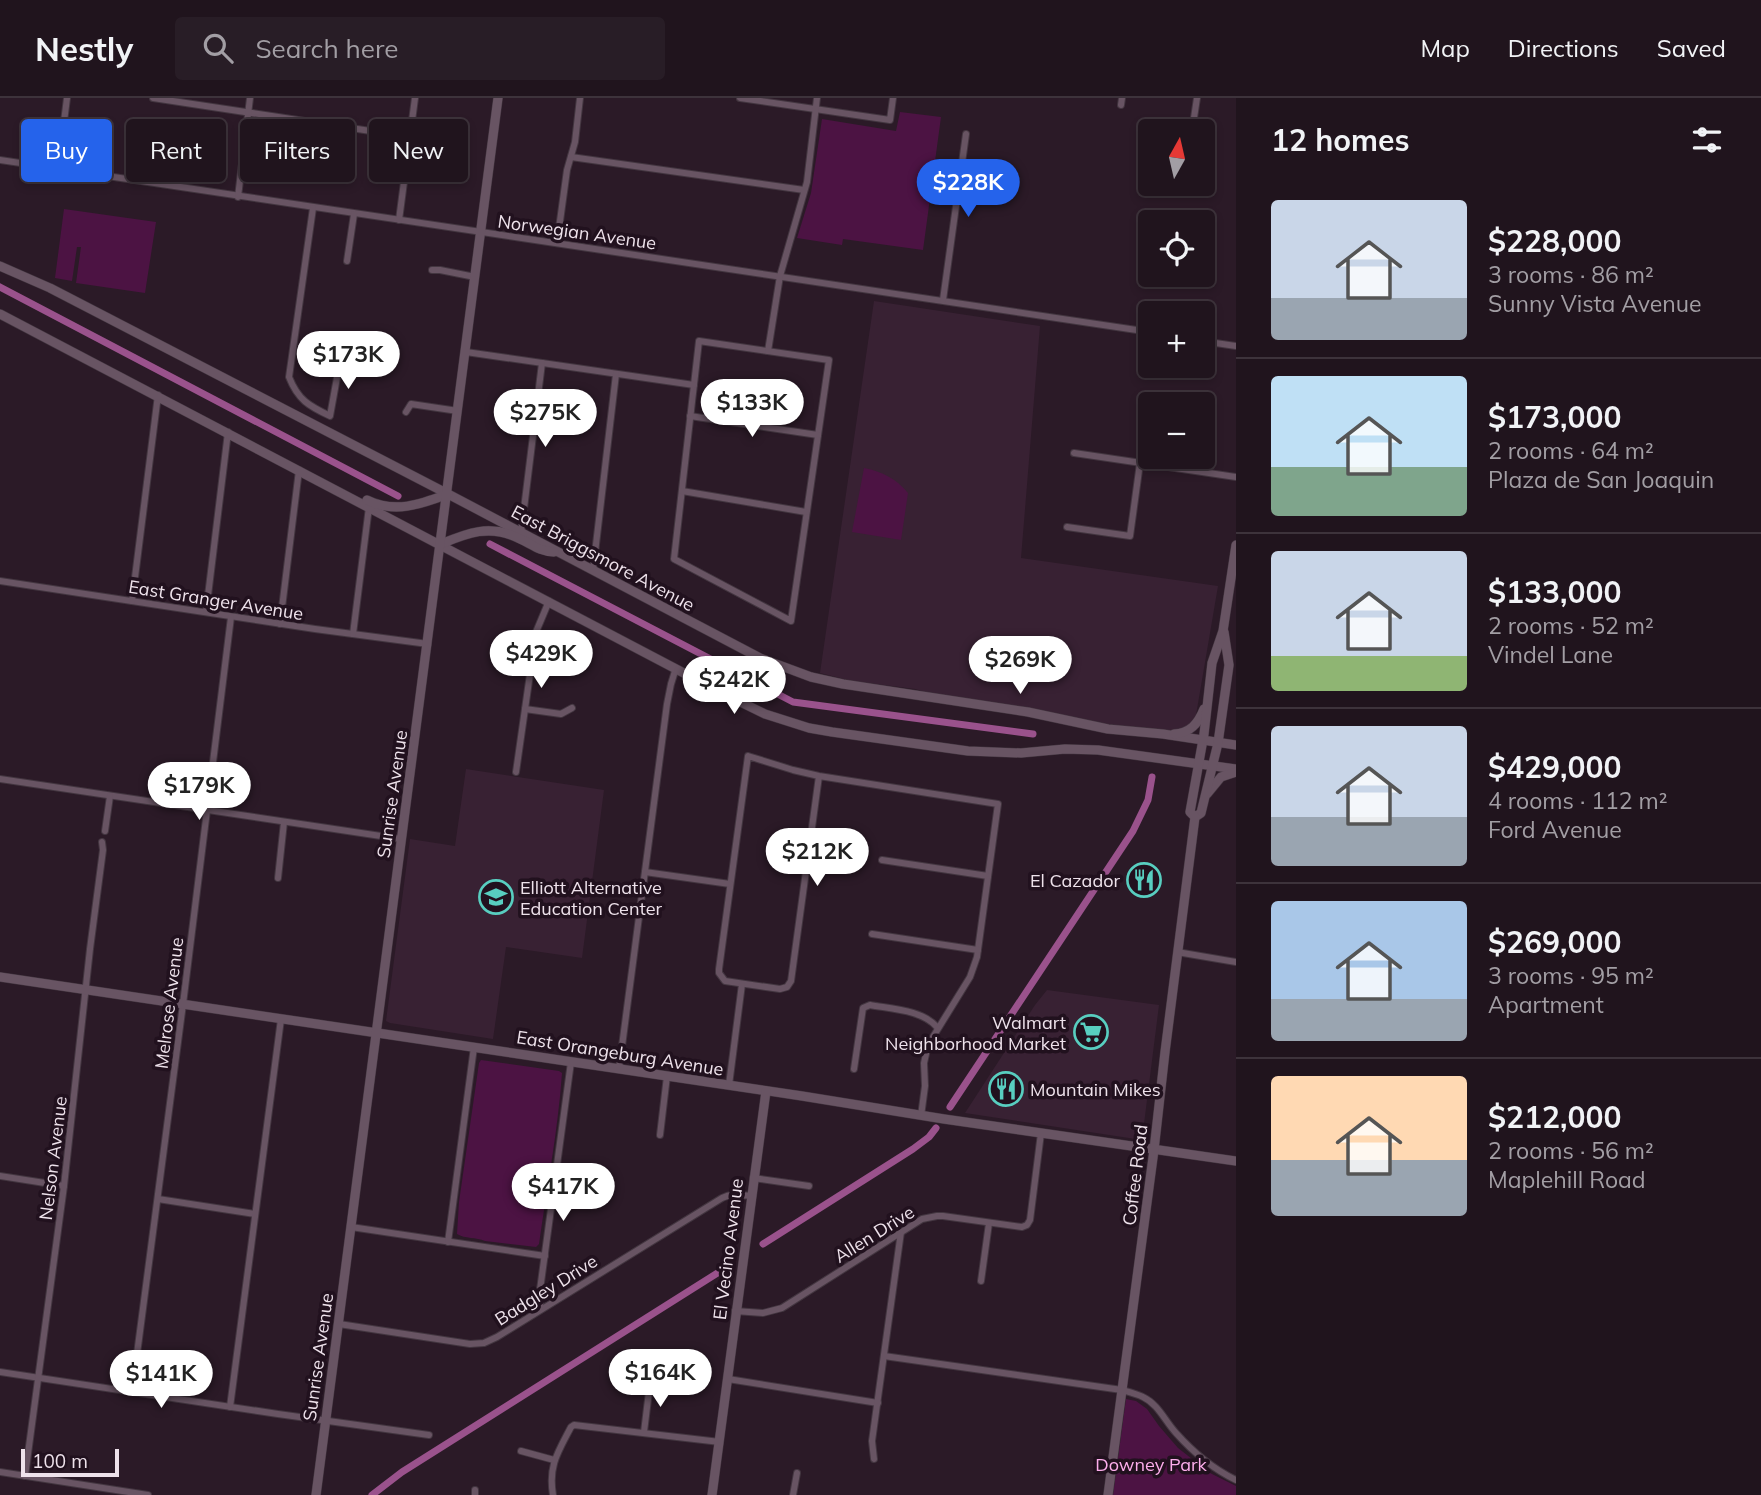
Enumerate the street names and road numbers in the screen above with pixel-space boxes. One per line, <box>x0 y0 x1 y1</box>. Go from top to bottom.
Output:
street label: Norwegian Avenue <box>496 209 658 255</box>
street label: East Briggsmore Avenue <box>507 500 699 616</box>
street label: East Granger Avenue <box>127 575 305 625</box>
street label: Sunrise Avenue <box>372 728 412 860</box>
street label: Melrose Avenue <box>150 936 188 1070</box>
street label: East Orangeburg Avenue <box>515 1025 725 1081</box>
street label: Nelson Avenue <box>34 1095 72 1221</box>
street label: Coffee Road <box>1117 1123 1153 1227</box>
street label: El Vecino Avenue <box>708 1177 748 1321</box>
street label: Allen Drive <box>830 1200 918 1268</box>
street label: Badgley Drive <box>491 1249 601 1331</box>
street label: Sunrise Avenue <box>298 1291 338 1423</box>

